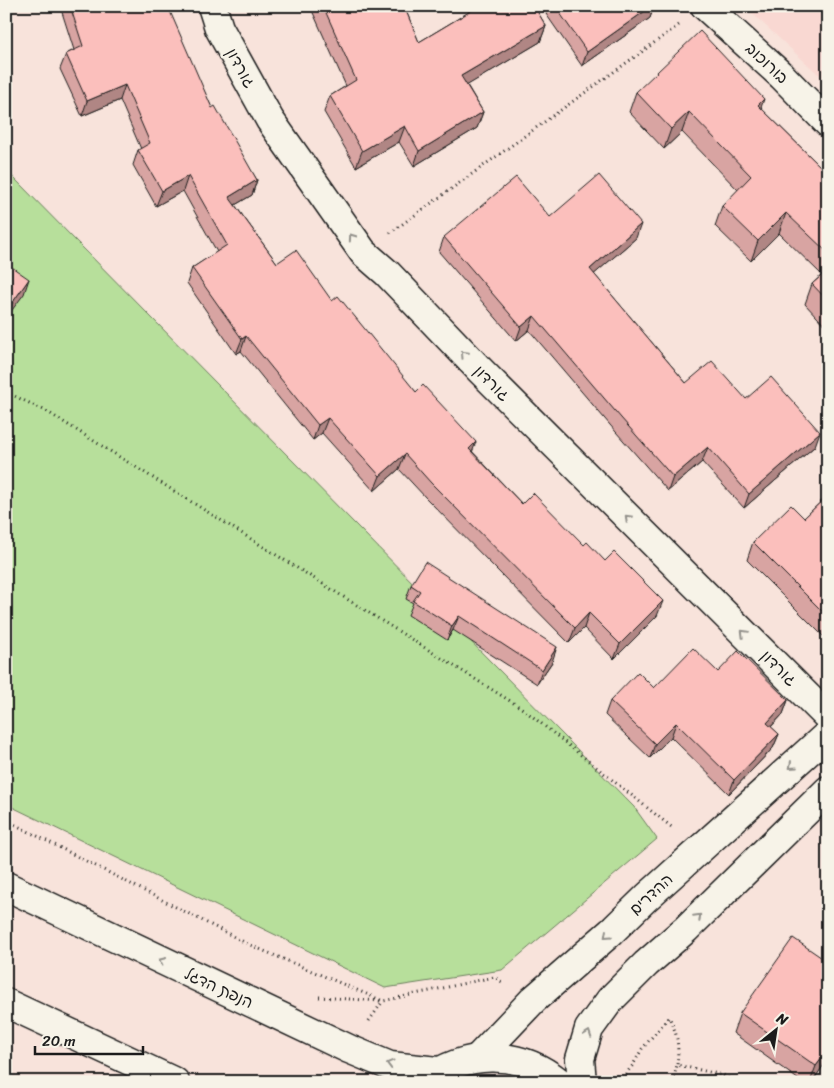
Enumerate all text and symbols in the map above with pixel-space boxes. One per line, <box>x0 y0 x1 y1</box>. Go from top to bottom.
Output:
street label: בורוכוב <box>738 35 796 91</box>
street label: גורדון <box>218 42 264 94</box>
one-way arrow <box>349 233 358 243</box>
one-way arrow <box>461 351 470 360</box>
street label: גורדון <box>467 358 517 408</box>
one-way arrow <box>625 515 634 524</box>
one-way arrow <box>740 630 749 639</box>
street label: גורדון <box>754 643 804 693</box>
one-way arrow <box>788 760 797 769</box>
street label: ההדרים <box>622 866 680 922</box>
one-way arrow <box>693 914 702 923</box>
one-way arrow <box>604 929 613 938</box>
one-way arrow <box>158 956 167 967</box>
street label: הנפת הדגל <box>180 959 258 1017</box>
text: N <box>771 1005 793 1033</box>
north arrow <box>752 1006 802 1056</box>
scale bar <box>35 1023 142 1055</box>
text: 20 m <box>42 1028 76 1054</box>
one-way arrow <box>582 1030 592 1039</box>
one-way arrow <box>386 1060 394 1070</box>

